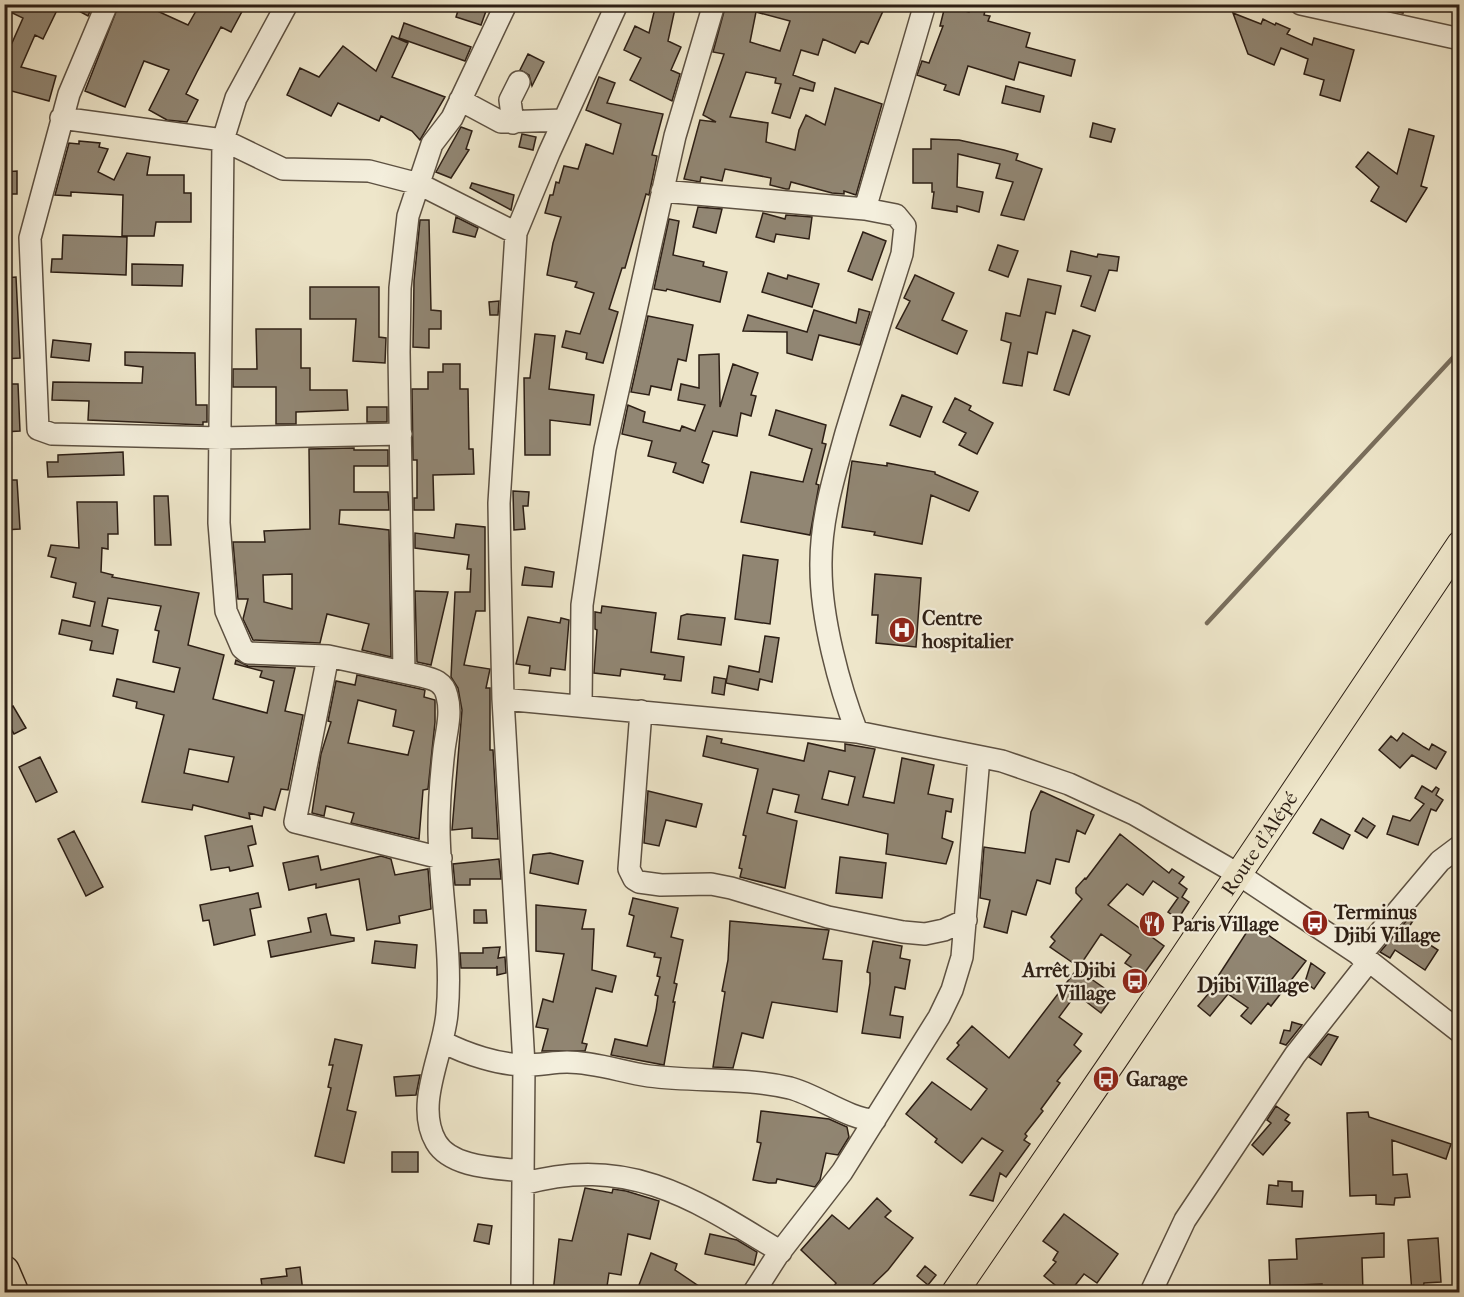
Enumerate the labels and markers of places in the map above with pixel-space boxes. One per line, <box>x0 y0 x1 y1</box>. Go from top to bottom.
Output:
place label: Centre hospitalier <box>921 607 1014 653</box>
hospital icon: Centre hospitalier <box>887 615 917 645</box>
place label: Terminus Djibi Village <box>1333 901 1441 947</box>
bus stop icon: Terminus Djibi Village <box>1300 908 1330 938</box>
restaurant icon: Paris Village <box>1137 909 1167 939</box>
place label: Paris Village <box>1172 913 1279 936</box>
place label: Arrêt Djibi Village <box>1020 959 1117 1005</box>
bus stop icon: Arrêt Djibi Village <box>1120 966 1150 996</box>
bus stop icon: Garage <box>1091 1064 1121 1094</box>
place label: Garage <box>1126 1068 1188 1091</box>

